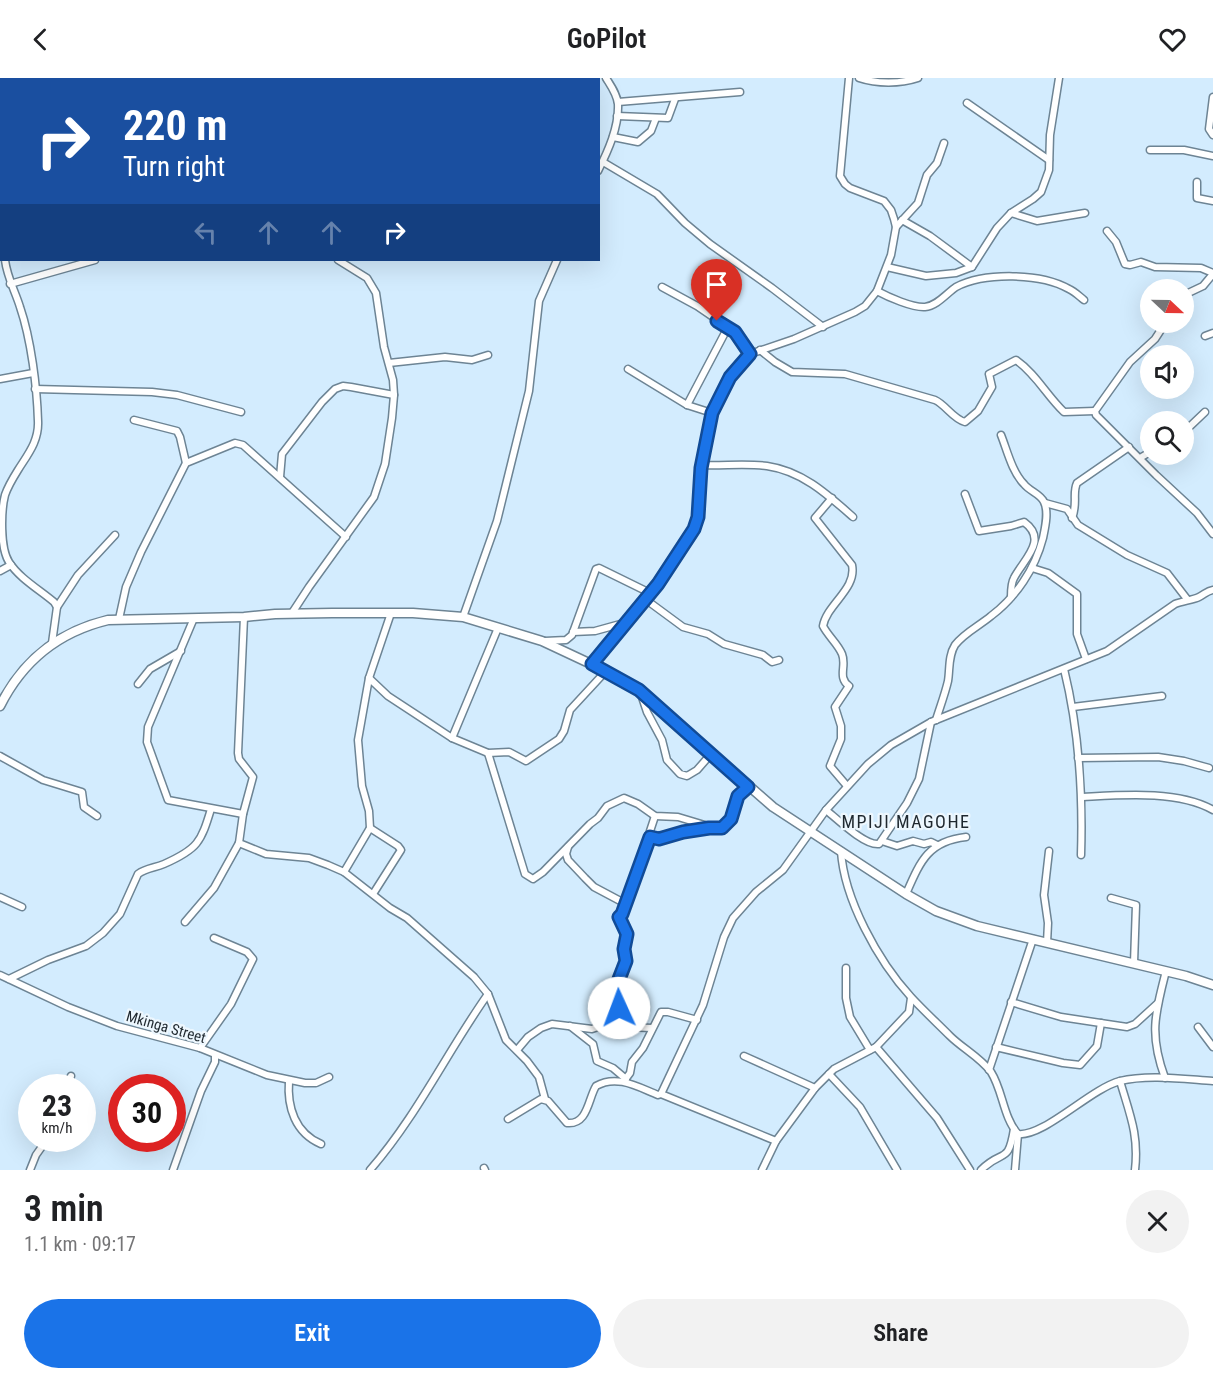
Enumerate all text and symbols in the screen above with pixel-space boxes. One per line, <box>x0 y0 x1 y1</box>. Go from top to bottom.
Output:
icon: back <box>24 23 57 56</box>
text: GoPilot <box>567 23 646 55</box>
icon: heart <box>1156 23 1189 56</box>
text: 220 m <box>123 101 228 150</box>
icon: right <box>24 102 102 180</box>
text: Turn right <box>123 151 225 183</box>
icon: left <box>189 216 222 249</box>
icon: ahead <box>252 216 285 249</box>
icon: ahead <box>315 216 348 249</box>
icon: right <box>378 216 411 249</box>
pin <box>691 259 742 321</box>
icon: arrive <box>700 268 733 301</box>
north arrow <box>1140 279 1194 333</box>
map controls <box>1140 279 1194 465</box>
button: sound <box>1140 345 1194 399</box>
button: search <box>1140 411 1194 465</box>
district label: MPIJI MAGOHE <box>841 811 971 832</box>
position arrow <box>587 976 651 1040</box>
street label: Mkinga Street <box>124 1007 208 1047</box>
speed limit sign: 30 <box>108 1074 186 1152</box>
text: 23 <box>42 1088 72 1123</box>
text: km/h <box>42 1119 72 1137</box>
text: 3 min <box>24 1188 104 1230</box>
button: close <box>1126 1190 1189 1253</box>
text: 1.1 km · 09:17 <box>24 1232 136 1256</box>
button: Exit <box>24 1299 601 1368</box>
button: Share <box>613 1299 1189 1368</box>

